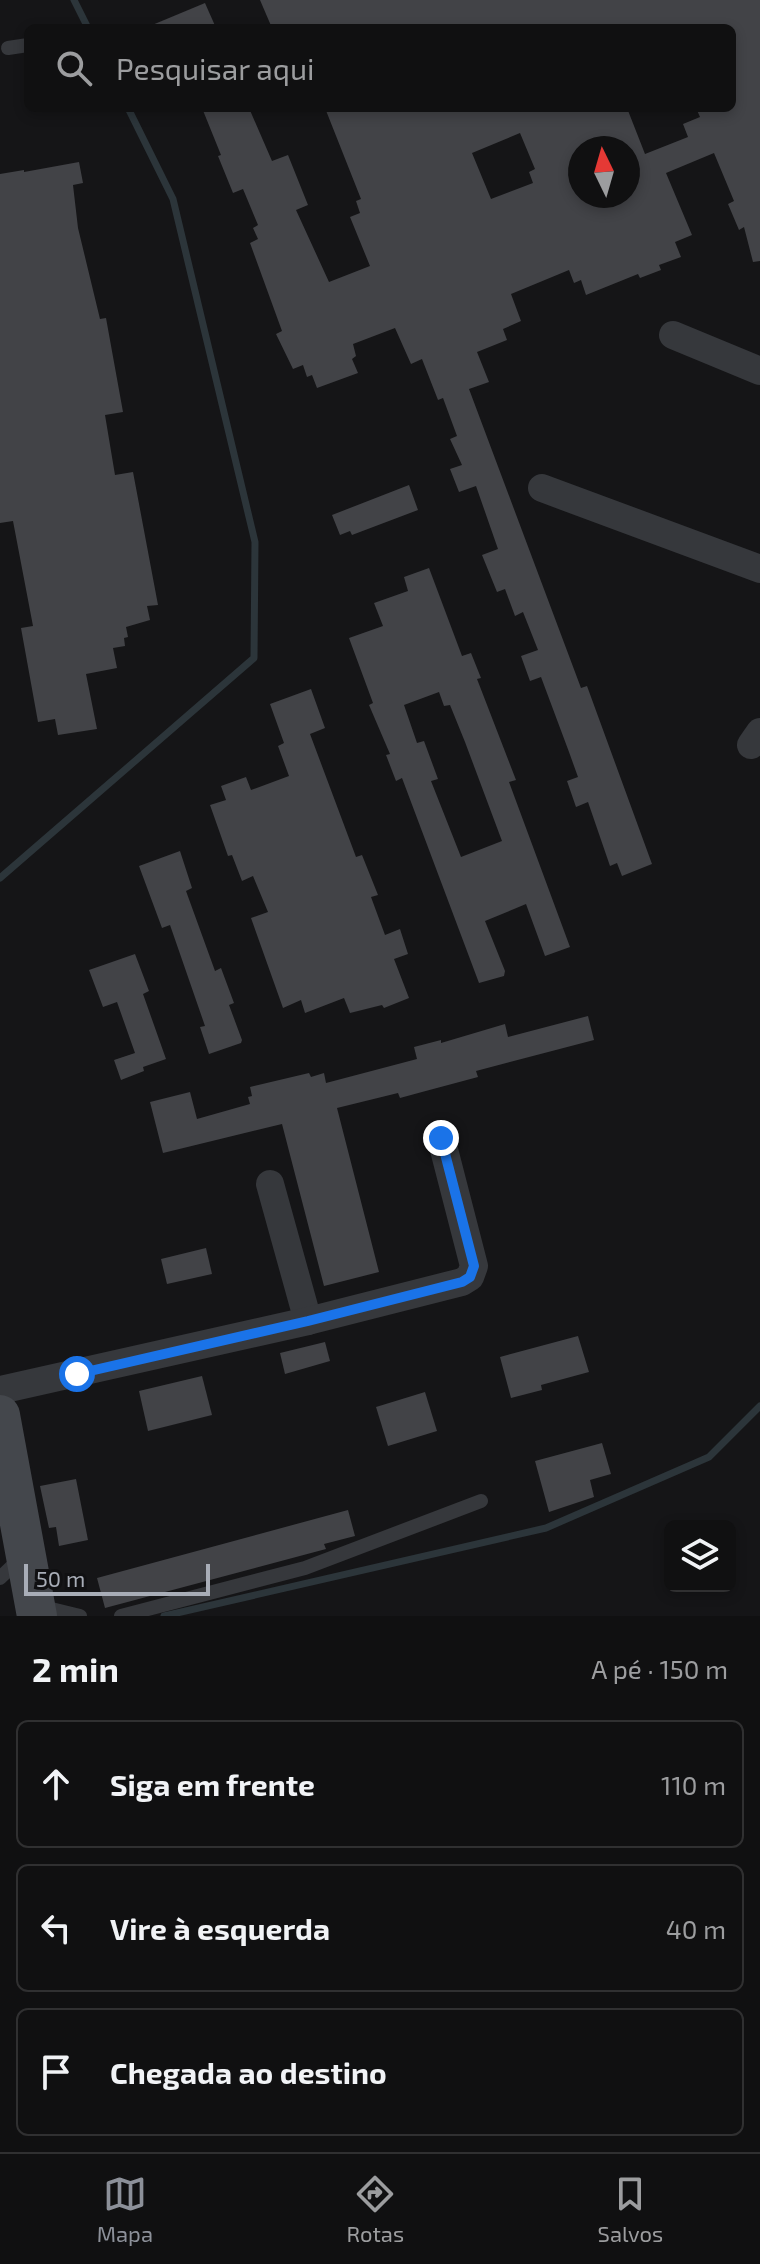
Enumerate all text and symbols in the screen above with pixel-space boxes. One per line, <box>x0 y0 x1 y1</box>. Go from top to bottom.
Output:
search box <box>24 24 736 112</box>
icon: search <box>52 46 96 90</box>
text: Pesquisar aqui <box>116 50 314 86</box>
north arrow <box>568 136 640 208</box>
route end <box>423 1120 459 1156</box>
route start <box>59 1356 95 1392</box>
map controls <box>664 1520 736 1592</box>
button: layers <box>664 1520 736 1592</box>
scale bar <box>24 1560 210 1596</box>
text: 50 m <box>36 1565 85 1591</box>
text: 2 min <box>32 1648 119 1689</box>
text: A pé · 150 m <box>591 1653 728 1684</box>
icon: ahead <box>34 1762 78 1806</box>
text: Siga em frente <box>110 1766 315 1802</box>
text: 110 m <box>661 1769 726 1800</box>
icon: left <box>34 1906 78 1950</box>
text: Vire à esquerda <box>110 1910 330 1946</box>
text: 40 m <box>666 1913 726 1944</box>
icon: arrive <box>34 2050 78 2094</box>
text: Chegada ao destino <box>110 2054 387 2090</box>
tab: Mapa <box>97 2172 153 2246</box>
tab: Rotas <box>346 2172 404 2246</box>
tab: Salvos <box>598 2172 663 2246</box>

